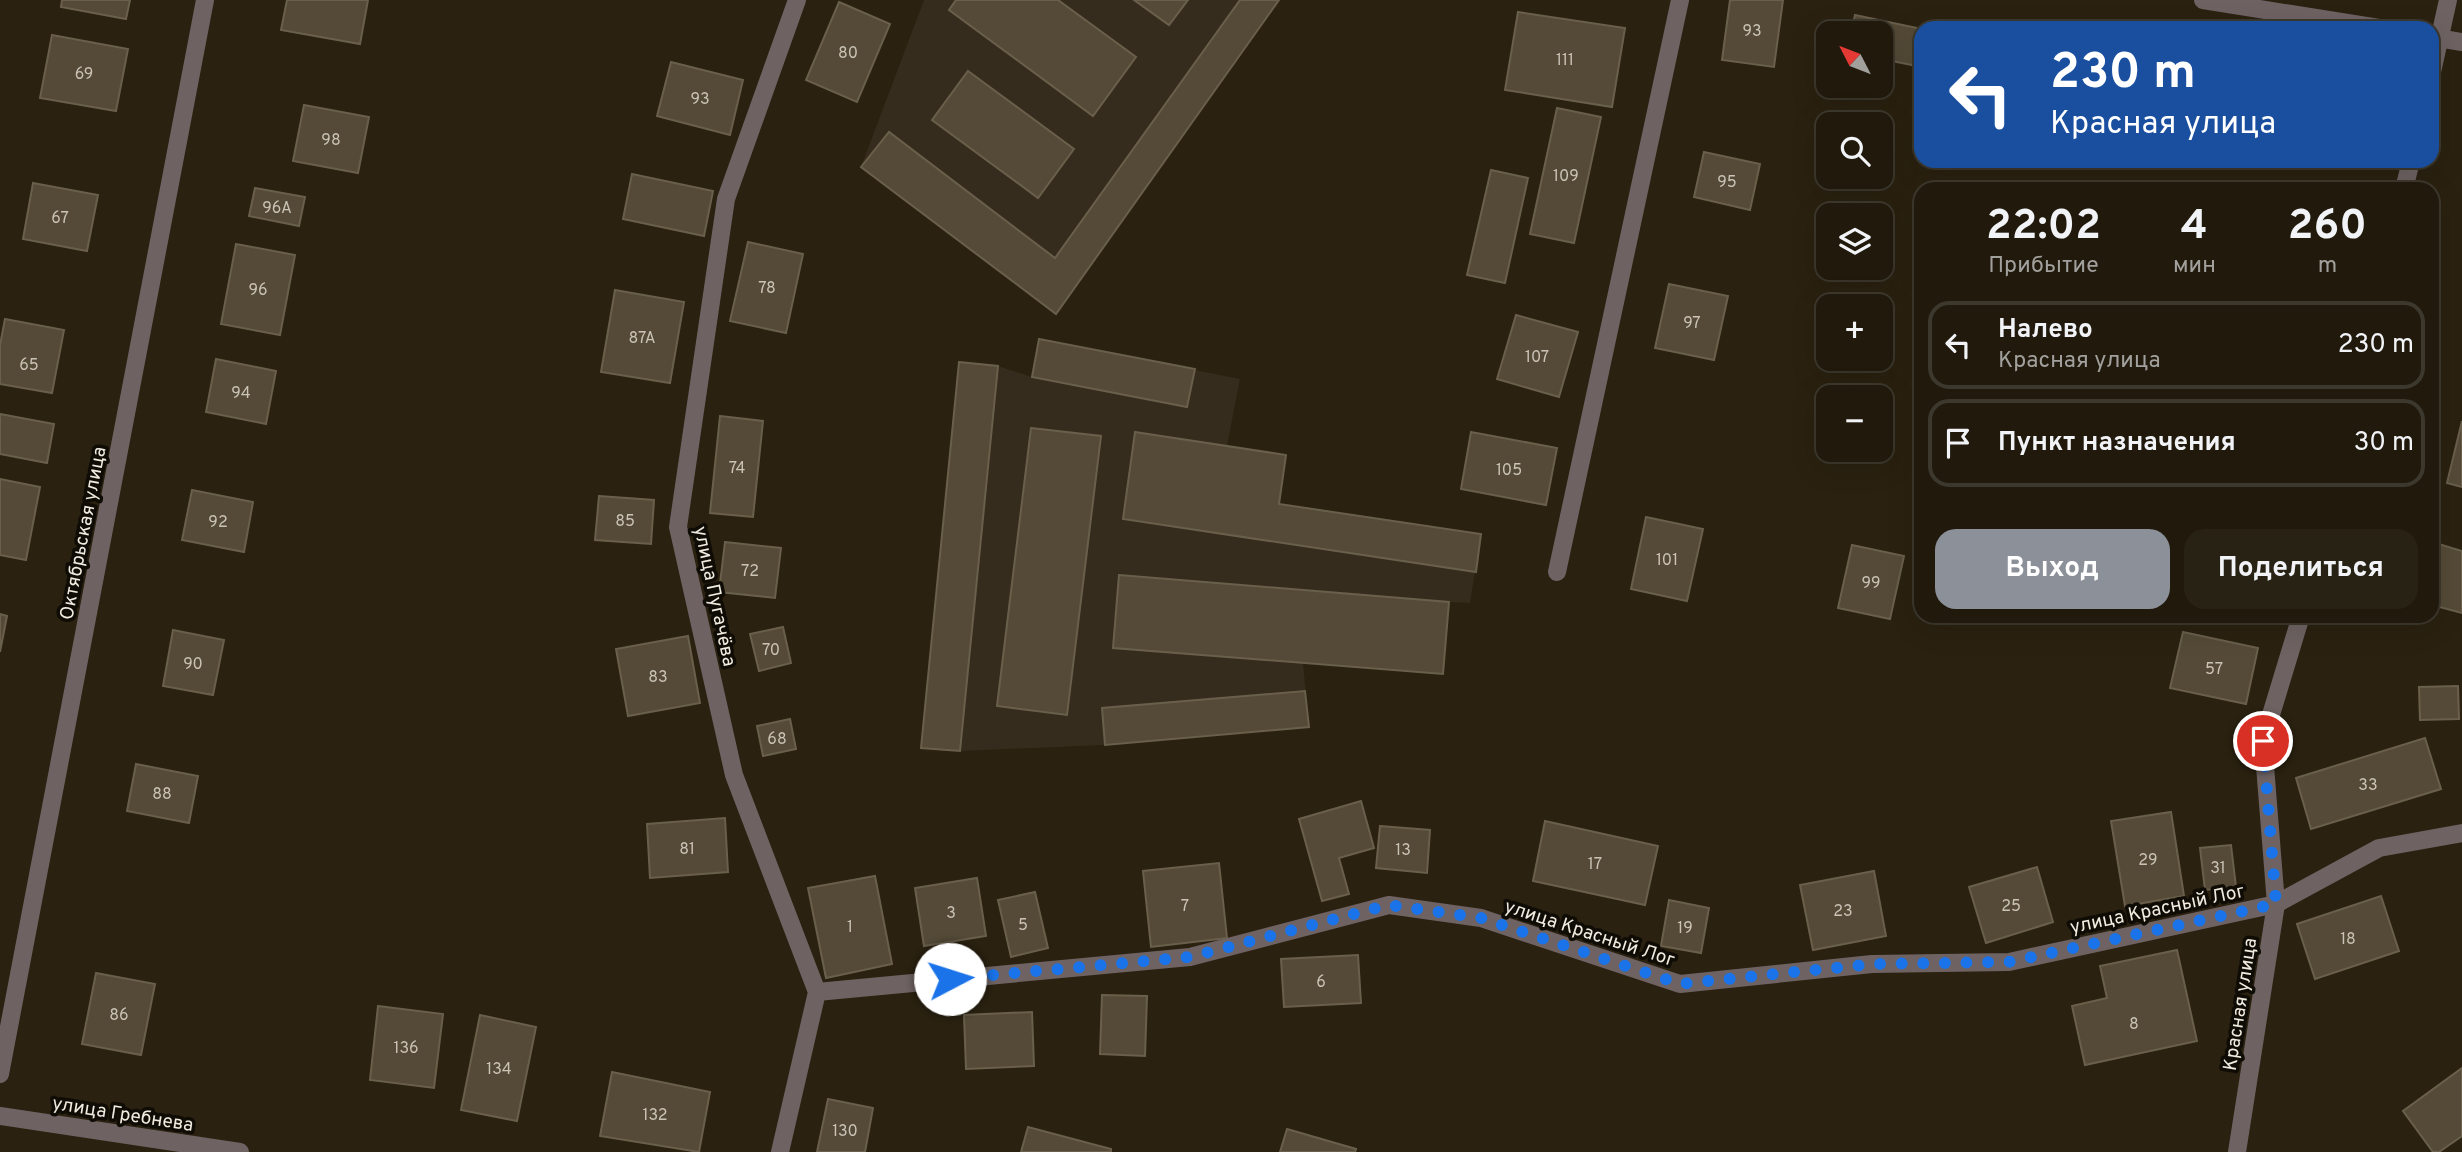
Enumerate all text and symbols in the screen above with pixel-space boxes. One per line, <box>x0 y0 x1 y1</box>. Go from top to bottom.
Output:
north arrow <box>1816 21 1894 98</box>
map controls <box>1816 21 1893 462</box>
house number: 93 <box>1742 22 1762 42</box>
house number: 80 <box>838 44 858 64</box>
text: 230 m <box>2050 44 2196 106</box>
icon: left <box>1935 49 2026 140</box>
house number: 111 <box>1556 51 1574 71</box>
house number: 69 <box>75 65 93 85</box>
house number: 93 <box>690 90 710 110</box>
text: Красная улица <box>2050 105 2276 145</box>
button: search <box>1816 112 1893 189</box>
house number: 98 <box>321 131 341 151</box>
house number: 109 <box>1553 167 1579 187</box>
house number: 95 <box>1717 173 1737 193</box>
house number: 96А <box>262 199 292 219</box>
text: 22:02 <box>1986 201 2101 254</box>
text: 4 <box>2181 201 2208 254</box>
text: 260 <box>2288 201 2367 254</box>
button: layers <box>1816 203 1893 280</box>
house number: 67 <box>51 209 69 229</box>
text: Прибытие <box>1988 252 2099 281</box>
text: мин <box>2173 252 2216 281</box>
text: m <box>2318 252 2337 281</box>
house number: 78 <box>758 279 776 299</box>
house number: 96 <box>248 281 268 301</box>
button: + <box>1816 294 1893 371</box>
house number: 97 <box>1683 314 1701 334</box>
text: Налево <box>1998 314 2093 347</box>
icon: left <box>1939 326 1977 364</box>
house number: 87А <box>629 329 656 349</box>
text: 230 m <box>2338 329 2414 362</box>
text: Красная улица <box>1998 347 2161 376</box>
house number: 107 <box>1525 348 1549 368</box>
house number: 65 <box>19 356 39 376</box>
house number: 94 <box>231 384 251 404</box>
button: − <box>1816 385 1893 462</box>
icon: arrive <box>1939 424 1977 462</box>
text: Пункт назначения <box>1998 427 2236 460</box>
text: 30 m <box>2354 427 2414 460</box>
street label: Октябрьская улица <box>55 445 113 622</box>
house number: 74 <box>729 459 745 479</box>
house number: 105 <box>1496 461 1522 481</box>
house number: 85 <box>615 512 635 532</box>
house number: 92 <box>208 513 228 533</box>
street label: улица Пугачёва <box>687 524 741 669</box>
button: Выход <box>1935 529 2170 609</box>
button: Поделиться <box>2184 529 2418 609</box>
house number: 101 <box>1656 551 1678 571</box>
house number: 72 <box>741 562 759 582</box>
house number: 99 <box>1861 574 1881 594</box>
house number: 70 <box>762 641 780 661</box>
house number: 90 <box>183 655 203 675</box>
house number: 57 <box>2205 660 2223 680</box>
house number: 83 <box>648 668 668 688</box>
pin <box>2233 711 2293 771</box>
icon: arrive <box>2244 722 2282 760</box>
house number: 68 <box>767 730 787 750</box>
house number: 33 <box>2358 776 2378 796</box>
house number: 88 <box>152 785 172 805</box>
house number: 81 <box>679 840 695 860</box>
house number: 13 <box>1395 841 1411 861</box>
house number: 29 <box>2138 851 2158 871</box>
house number: 17 <box>1588 855 1602 875</box>
house number: 31 <box>2210 859 2226 879</box>
street label: улица Красный Лог <box>2068 880 2247 940</box>
street label: улица Красный Лог <box>1501 895 1678 973</box>
house number: 7 <box>1181 897 1189 917</box>
house number: 25 <box>2001 897 2021 917</box>
house number: 23 <box>1833 902 1853 922</box>
house number: 3 <box>946 904 956 924</box>
house number: 5 <box>1018 916 1028 936</box>
house number: 1 <box>847 918 853 938</box>
house number: 19 <box>1677 919 1693 939</box>
house number: 18 <box>2340 930 2356 950</box>
street label: Красная улица <box>2219 936 2263 1073</box>
position arrow <box>913 942 987 1016</box>
house number: 6 <box>1316 973 1326 993</box>
house number: 86 <box>109 1006 129 1026</box>
house number: 8 <box>2129 1015 2139 1035</box>
house number: 136 <box>393 1039 419 1059</box>
house number: 134 <box>486 1060 512 1080</box>
street label: улица Гребнева <box>50 1092 195 1138</box>
house number: 132 <box>642 1106 668 1126</box>
house number: 130 <box>832 1122 858 1142</box>

